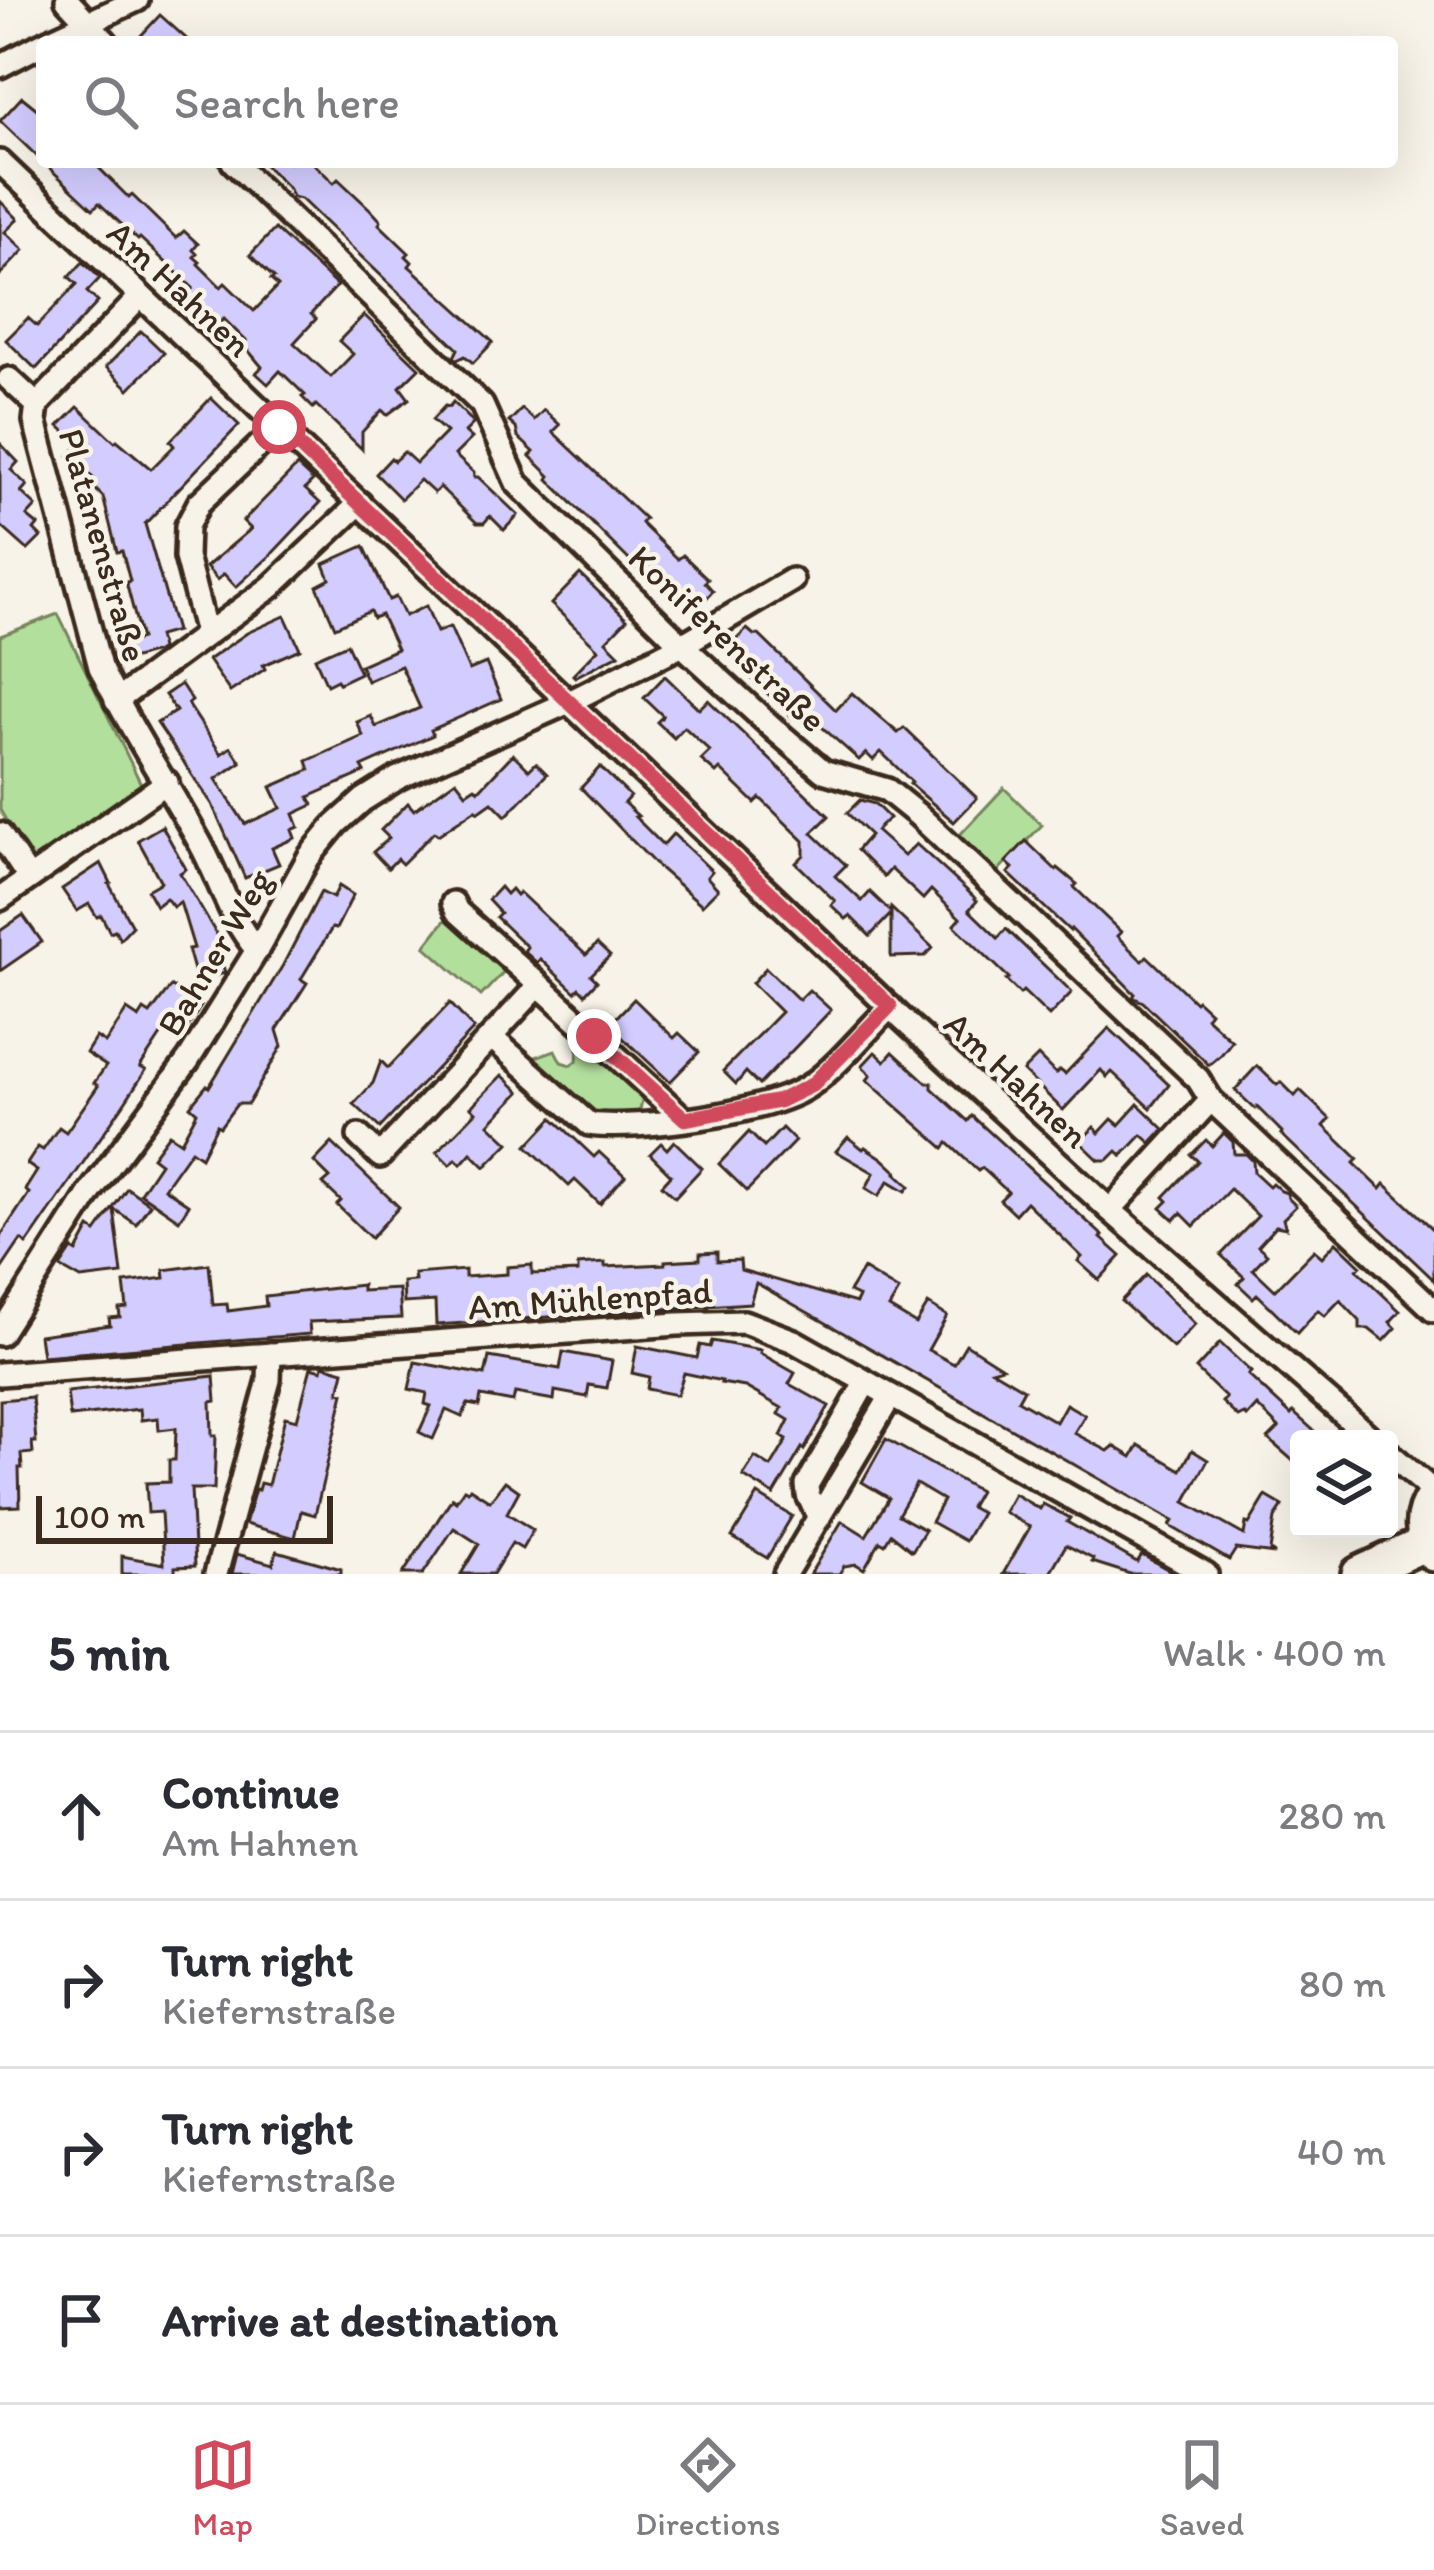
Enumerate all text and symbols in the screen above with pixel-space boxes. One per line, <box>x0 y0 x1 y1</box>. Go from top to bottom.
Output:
search box <box>36 36 1398 168</box>
icon: search <box>78 69 144 135</box>
text: Search here <box>174 75 400 129</box>
street label: Am Hahnen <box>99 211 261 366</box>
route start <box>252 400 306 454</box>
street label: Platanenstraße <box>50 424 157 667</box>
street label: Koniferenstraße <box>620 536 835 741</box>
street label: Bahner Weg <box>148 861 281 1043</box>
street label: Am Hahnen <box>936 1002 1098 1157</box>
route end <box>567 1009 621 1063</box>
street label: Am Mühlenpfad <box>466 1269 714 1328</box>
map controls <box>1290 1430 1398 1538</box>
button: layers <box>1290 1430 1398 1538</box>
scale bar <box>36 1490 333 1543</box>
text: 100 m <box>54 1497 145 1536</box>
text: 5 min <box>48 1622 169 1683</box>
text: Walk · 400 m <box>1163 1629 1386 1676</box>
text: Continue <box>162 1765 340 1819</box>
icon: ahead <box>48 1783 114 1849</box>
text: 280 m <box>1279 1792 1386 1839</box>
text: Am Hahnen <box>162 1819 358 1866</box>
text: Turn right <box>162 1933 353 1987</box>
icon: right <box>48 1951 114 2017</box>
text: 80 m <box>1299 1960 1386 2007</box>
text: Kiefernstraße <box>162 1987 396 2034</box>
text: Turn right <box>162 2101 353 2155</box>
icon: right <box>48 2119 114 2185</box>
text: 40 m <box>1297 2128 1386 2175</box>
text: Kiefernstraße <box>162 2155 396 2202</box>
icon: arrive <box>48 2287 114 2353</box>
text: Arrive at destination <box>162 2293 558 2347</box>
tab: Map <box>190 2432 256 2543</box>
tab: Directions <box>635 2432 780 2543</box>
tab: Saved <box>1160 2432 1244 2543</box>

